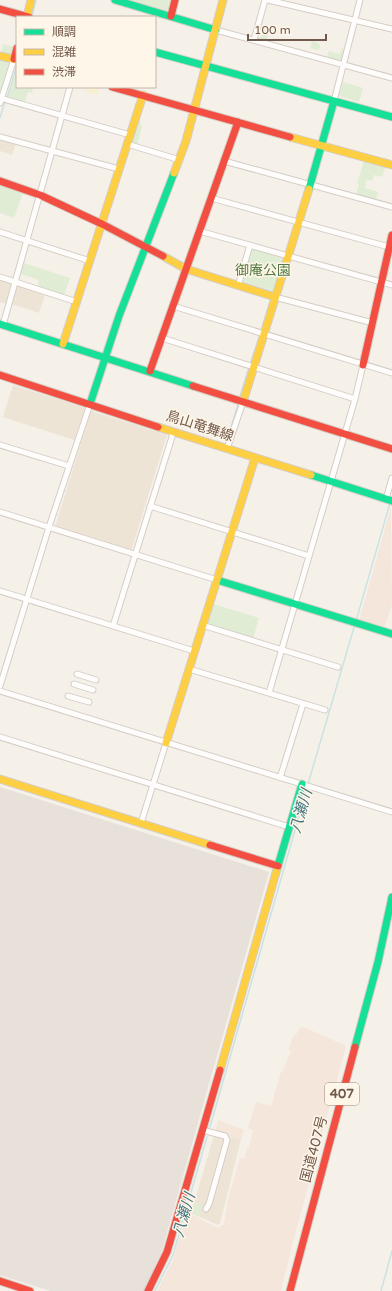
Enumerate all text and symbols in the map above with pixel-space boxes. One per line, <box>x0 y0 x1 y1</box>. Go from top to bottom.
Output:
legend <box>16 16 156 88</box>
scale bar <box>248 16 326 42</box>
text: 100 m <box>254 23 291 37</box>
text: 順調 <box>52 25 76 39</box>
text: 混雑 <box>52 45 76 59</box>
text: 渋滞 <box>52 65 76 79</box>
park label: 御庵公園 <box>235 262 291 279</box>
street label: 鳥山竜舞線 <box>164 407 236 445</box>
water label: 八瀬川 <box>286 785 316 835</box>
road number: 407 <box>325 1083 359 1105</box>
street label: 国道407号 <box>297 1114 331 1184</box>
water label: 八瀬川 <box>169 1189 199 1239</box>

